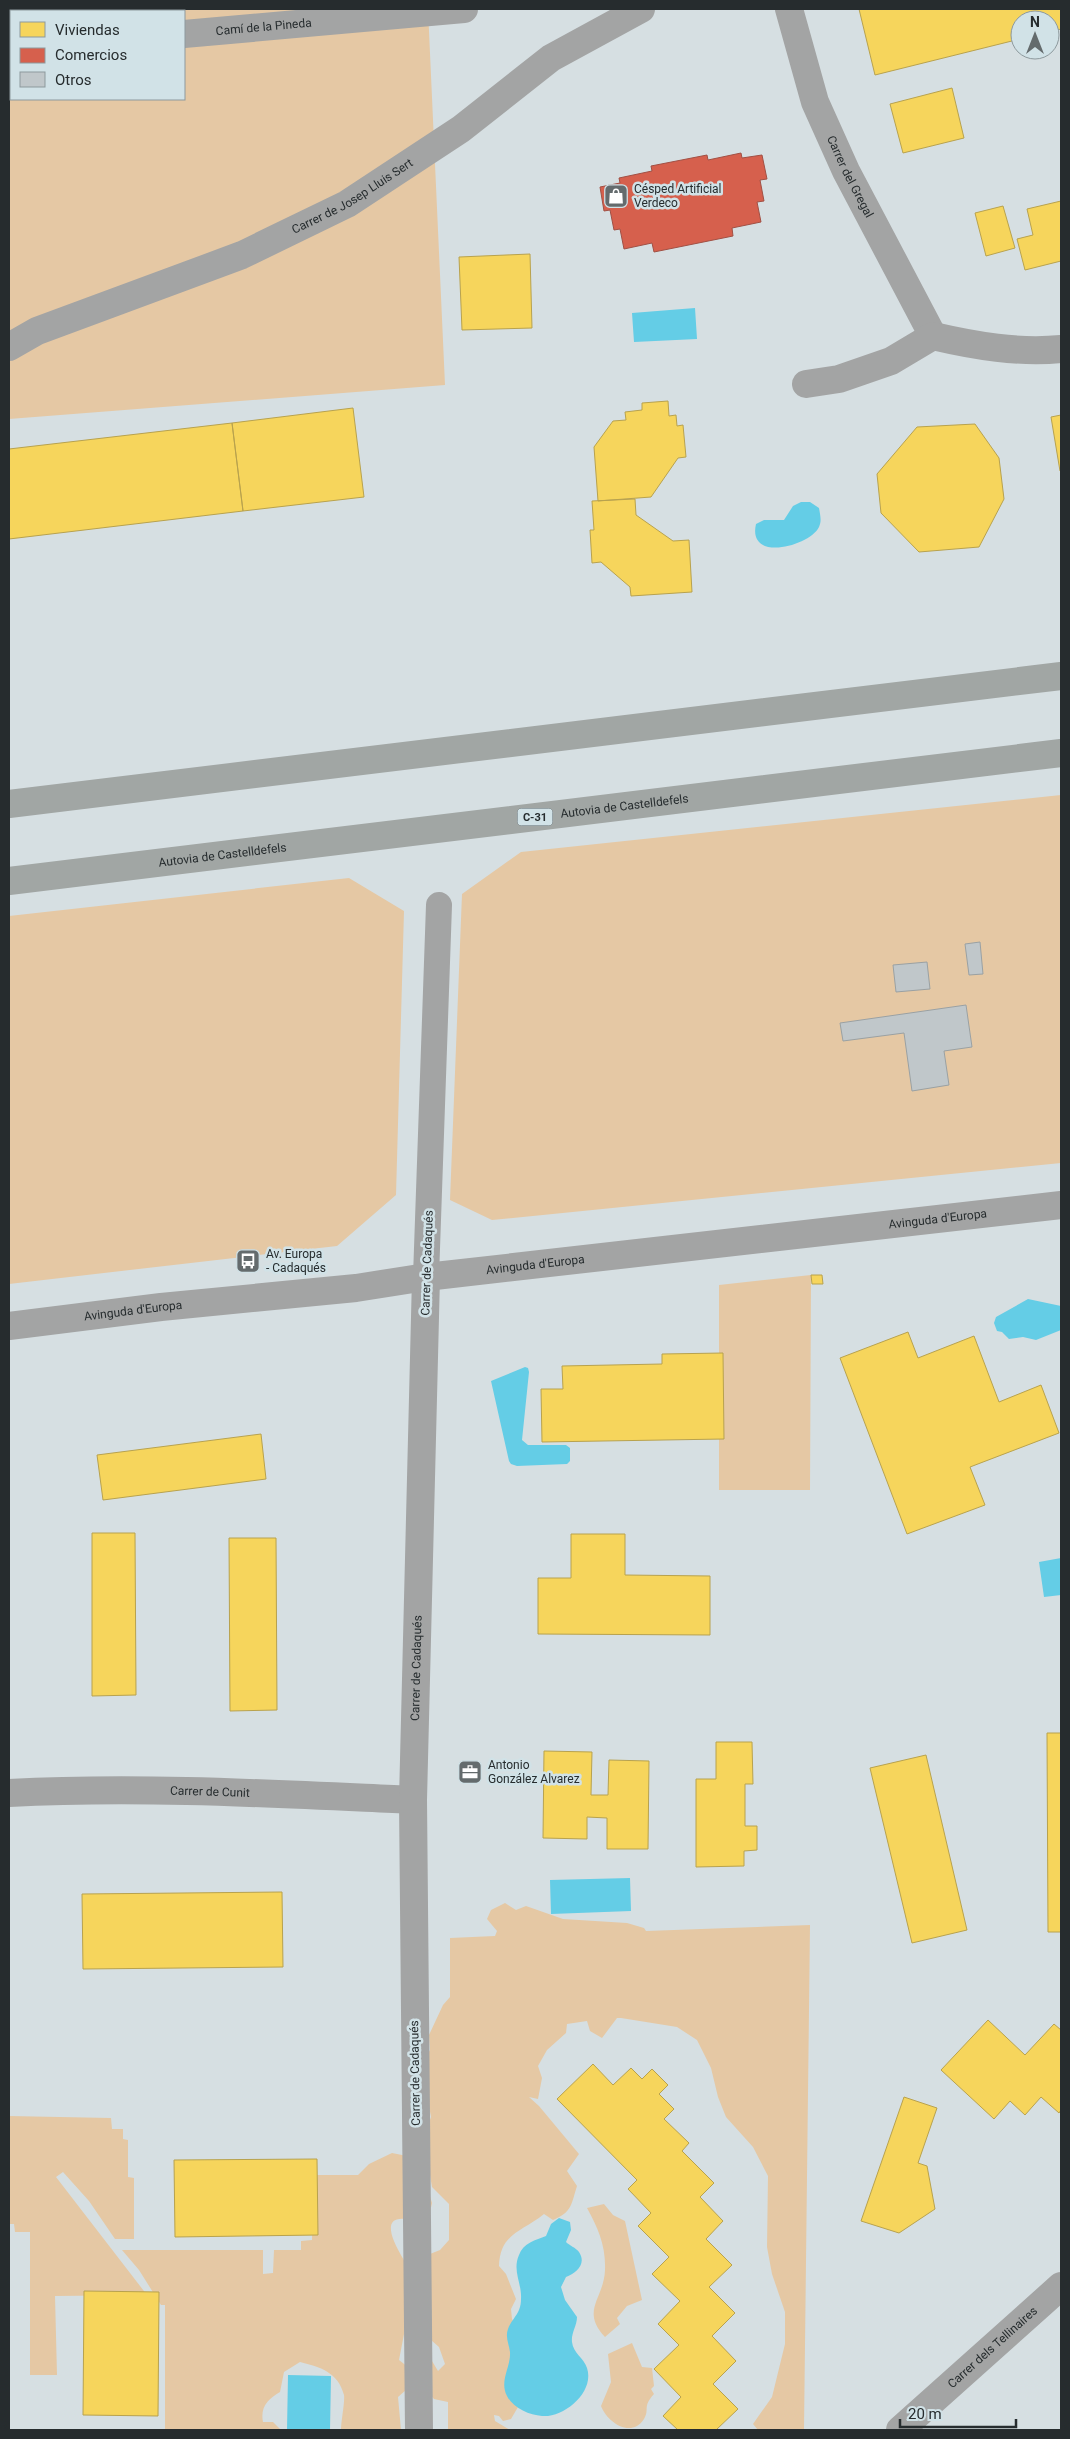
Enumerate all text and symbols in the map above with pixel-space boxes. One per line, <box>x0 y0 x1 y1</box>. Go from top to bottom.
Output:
legend <box>10 10 185 100</box>
north arrow <box>1010 10 1060 60</box>
text: N <box>1030 14 1040 30</box>
street label: Camí de la Pineda <box>215 16 312 38</box>
text: Viviendas <box>55 21 120 39</box>
text: Comercios <box>55 46 127 64</box>
text: Otros <box>55 71 91 89</box>
street label: Carrer del Gregal <box>824 133 876 220</box>
street label: Carrer de Josep Lluis Sert <box>290 156 415 237</box>
place label: Césped Artificial Verdeco <box>634 182 722 210</box>
shop icon: Césped Artificial Verdeco <box>603 183 629 209</box>
street label: Autovia de Castelldefels <box>560 791 689 821</box>
road number: C-31 <box>518 809 552 826</box>
street label: Autovia de Castelldefels <box>158 840 287 870</box>
street label: Avinguda d'Europa <box>888 1206 988 1232</box>
street label: Carrer de Cadaqués <box>418 1210 436 1316</box>
place label: Av. Europa - Cadaqués <box>266 1247 326 1275</box>
bus stop icon: Av. Europa - Cadaqués <box>235 1248 261 1274</box>
street label: Avinguda d'Europa <box>485 1252 585 1277</box>
street label: Avinguda d'Europa <box>83 1298 183 1324</box>
street label: Carrer de Cadaqués <box>408 1615 425 1721</box>
place label: Antonio González Alvarez <box>488 1758 580 1786</box>
office icon: Antonio González Alvarez <box>457 1759 483 1785</box>
street label: Carrer de Cunit <box>170 1784 250 1800</box>
street label: Carrer de Cadaqués <box>407 2020 423 2126</box>
street label: Carrer dels Tellinaires <box>945 2304 1040 2391</box>
scale bar <box>900 2396 1016 2428</box>
text: 20 m <box>908 2405 942 2423</box>

